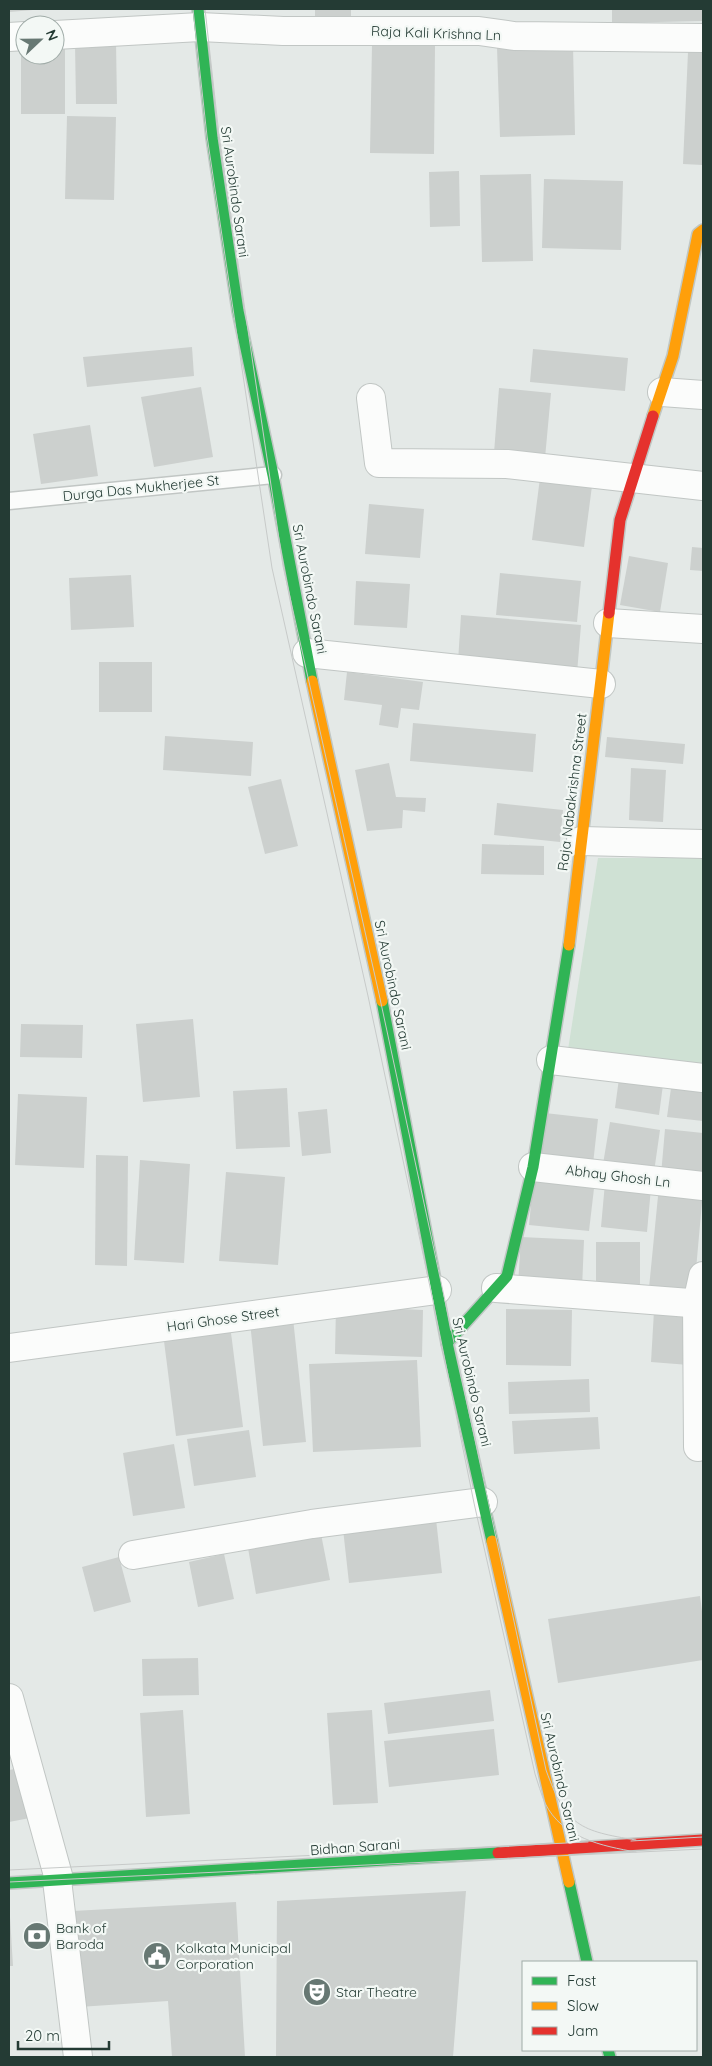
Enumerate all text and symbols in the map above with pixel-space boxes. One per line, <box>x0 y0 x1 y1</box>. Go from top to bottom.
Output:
north arrow <box>15 15 65 65</box>
street label: Raja Kali Krishna Ln <box>371 22 501 44</box>
text: N <box>42 27 62 43</box>
street label: Sri Aurobindo Sarani <box>217 125 253 259</box>
street label: Durga Das Mukherjee St <box>62 471 220 505</box>
street label: Sri Aurobindo Sarani <box>289 523 331 655</box>
street label: Raja Nabakrishna Street <box>553 712 591 872</box>
street label: Sri Aurobindo Sarani <box>370 919 416 1051</box>
street label: Abhay Ghosh Ln <box>564 1161 672 1191</box>
street label: Hari Ghose Street <box>166 1302 281 1336</box>
street label: Sri Aurobindo Sarani <box>448 1316 496 1448</box>
street label: Sri Aurobindo Sarani <box>536 1711 584 1843</box>
street label: Bidhan Sarani <box>309 1835 401 1859</box>
place label: Bank of Baroda <box>56 1919 107 1953</box>
bank icon: Bank of Baroda <box>22 1921 52 1951</box>
place label: Kolkata Municipal Corporation <box>176 1939 291 1973</box>
public building icon: Kolkata Municipal Corporation <box>142 1941 172 1971</box>
legend <box>522 1961 697 2051</box>
text: Fast <box>567 1971 596 1990</box>
theatre icon: Star Theatre <box>302 1977 332 2007</box>
place label: Star Theatre <box>336 1983 417 2001</box>
text: Slow <box>567 1996 599 2015</box>
scale bar <box>18 2018 109 2050</box>
text: Jam <box>567 2021 598 2040</box>
text: 20 m <box>25 2026 60 2045</box>

